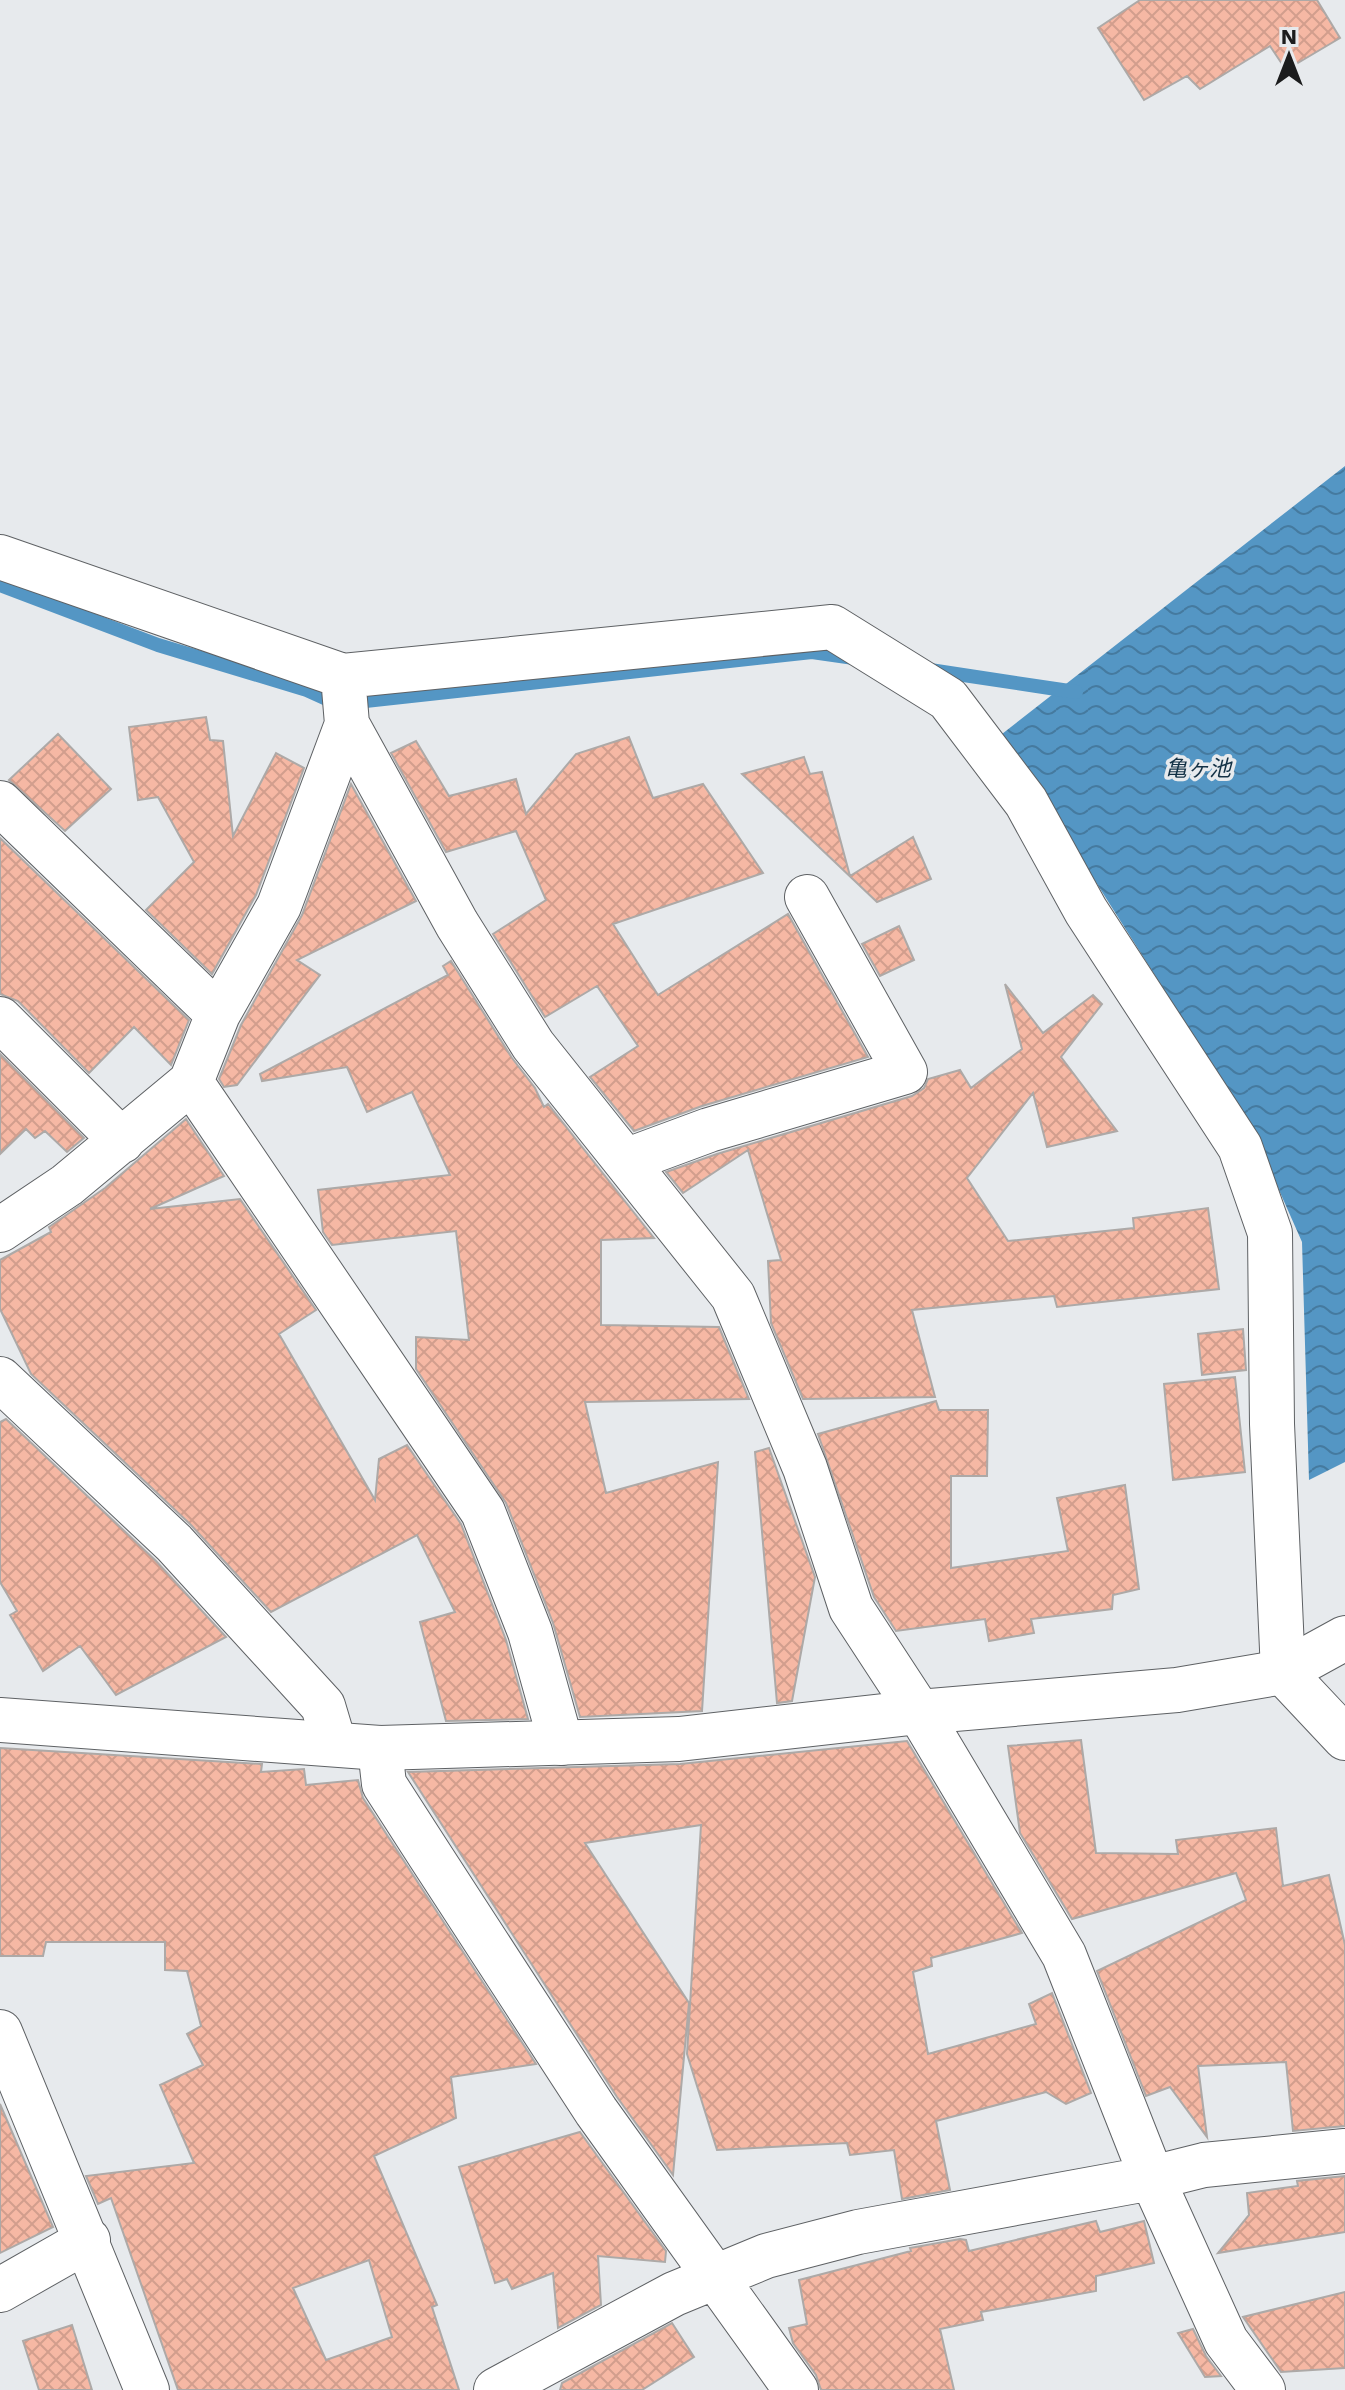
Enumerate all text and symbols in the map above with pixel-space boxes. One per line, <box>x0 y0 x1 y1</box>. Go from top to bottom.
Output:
north arrow <box>1249 16 1329 96</box>
text: N <box>1281 24 1297 49</box>
water label: 亀ヶ池 <box>1165 756 1233 781</box>

